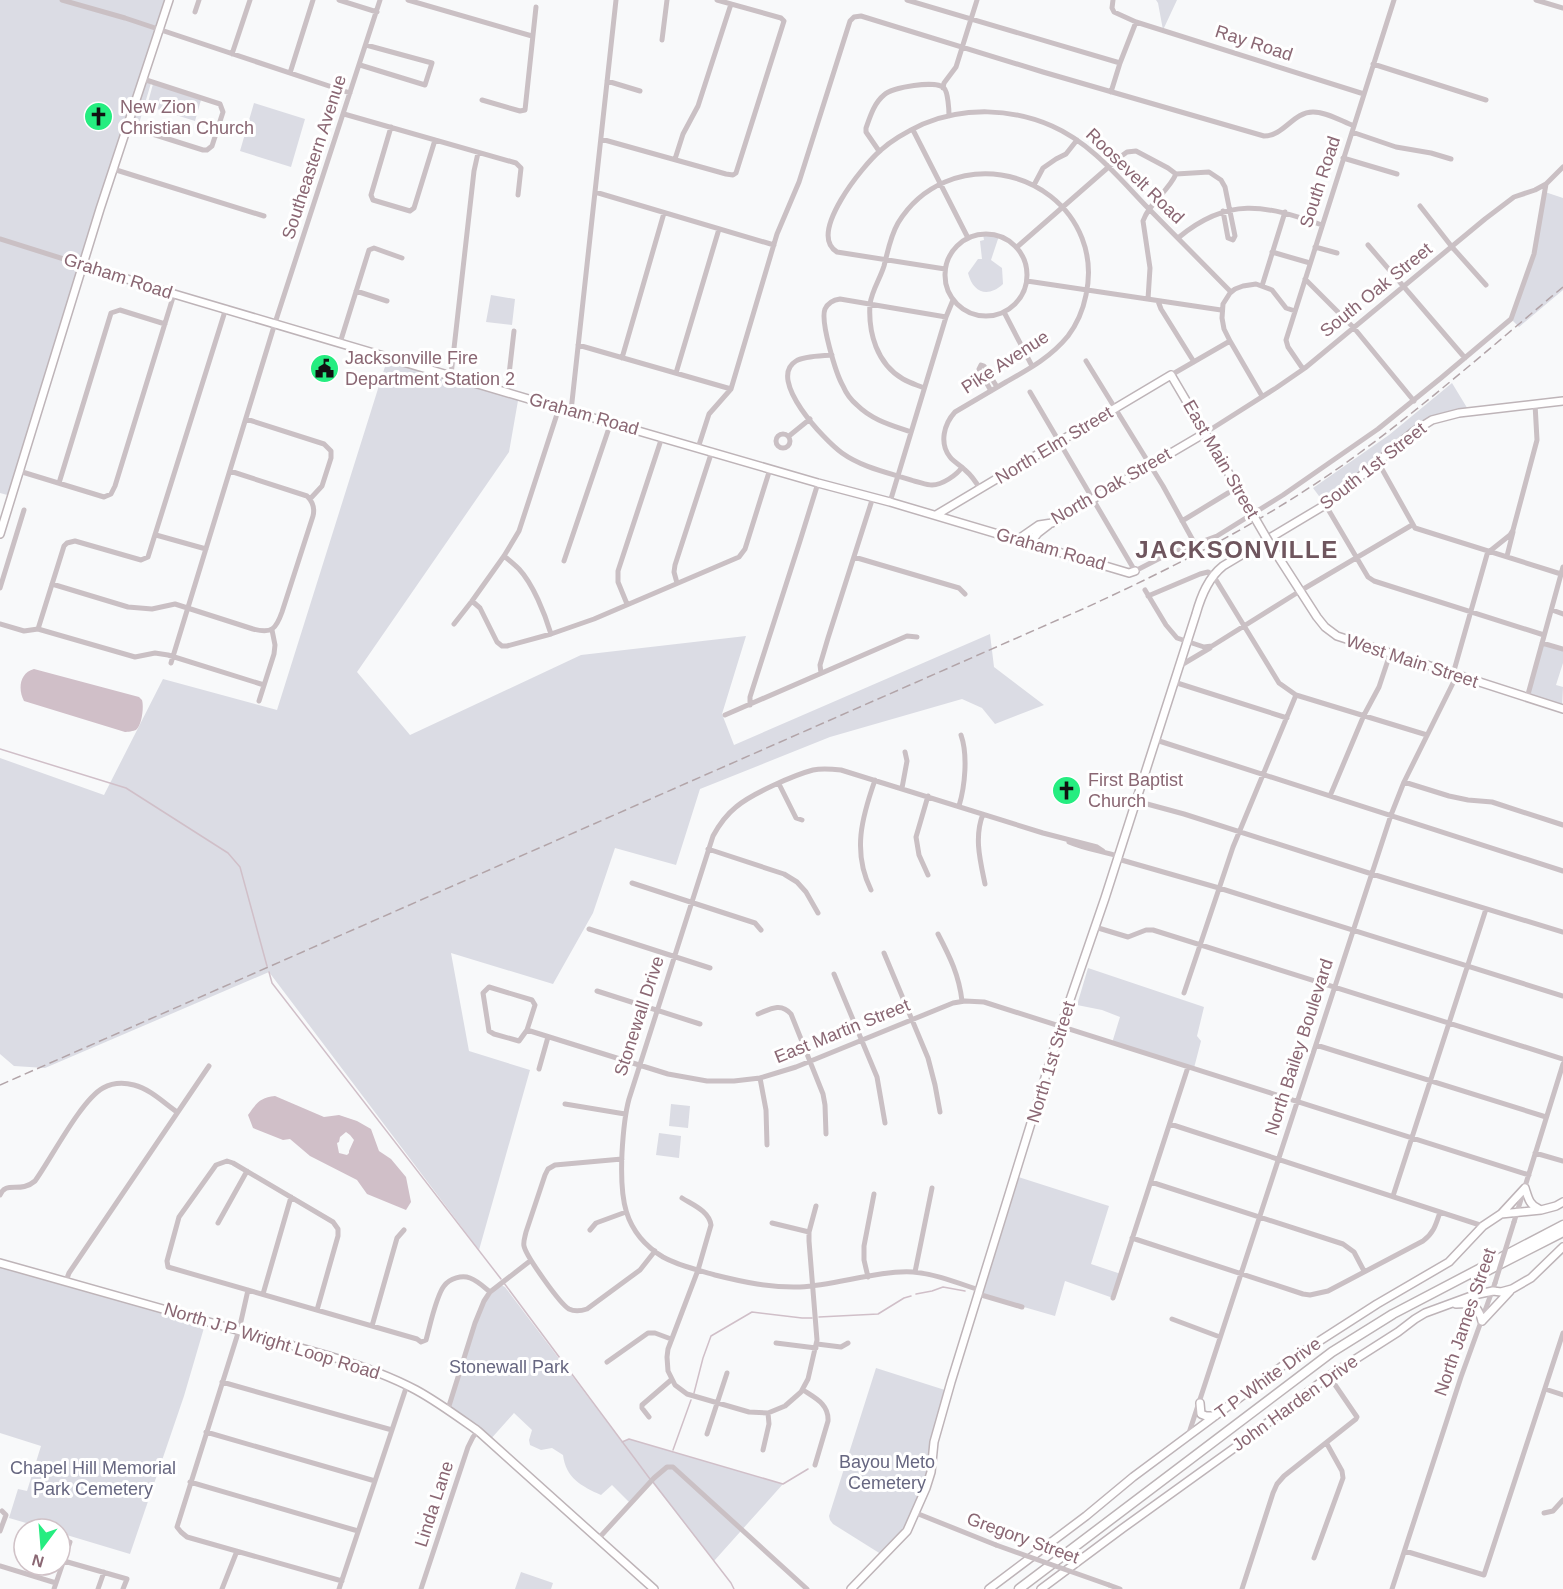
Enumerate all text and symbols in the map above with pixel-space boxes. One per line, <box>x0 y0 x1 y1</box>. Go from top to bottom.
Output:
street label: Ray Road <box>1213 21 1295 65</box>
street label: Southeastern Avenue <box>278 72 350 242</box>
place label: New Zion Christian Church <box>120 97 254 138</box>
church icon: New Zion Christian Church <box>83 101 115 133</box>
street label: Roosevelt Road <box>1082 124 1188 228</box>
street label: South Road <box>1296 134 1344 230</box>
street label: South Oak Street <box>1316 239 1436 341</box>
street label: Graham Road <box>61 249 175 303</box>
street label: Pike Avenue <box>958 326 1052 398</box>
place label: Jacksonville Fire Department Station 2 <box>345 348 515 389</box>
public building icon: Jacksonville Fire Department Station 2 <box>308 352 340 384</box>
street label: Graham Road <box>527 389 641 439</box>
street label: East Main Street <box>1179 396 1263 522</box>
street label: North Elm Street <box>992 402 1116 488</box>
street label: South 1st Street <box>1316 418 1430 514</box>
street label: North Oak Street <box>1048 444 1174 528</box>
street label: Graham Road <box>994 524 1108 574</box>
district label: JACKSONVILLE <box>1135 536 1339 563</box>
street label: West Main Street <box>1343 630 1481 692</box>
place label: First Baptist Church <box>1088 770 1183 811</box>
church icon: First Baptist Church <box>1051 774 1083 806</box>
street label: Stonewall Drive <box>610 953 668 1079</box>
street label: North Bailey Boulevard <box>1261 956 1337 1138</box>
street label: East Martin Street <box>771 995 913 1067</box>
street label: North 1st Street <box>1023 999 1079 1125</box>
street label: North James Street <box>1430 1245 1500 1399</box>
street label: North J P Wright Loop Road <box>162 1299 382 1383</box>
street label: T P White Drive <box>1211 1333 1325 1423</box>
street label: John Harden Drive <box>1228 1351 1362 1455</box>
park label: Stonewall Park <box>449 1357 570 1377</box>
park label: Bayou Meto Cemetery <box>839 1452 935 1493</box>
park label: Chapel Hill Memorial Park Cemetery <box>10 1458 176 1499</box>
street label: Linda Lane <box>411 1459 457 1549</box>
street label: Gregory Street <box>964 1508 1082 1568</box>
north arrow <box>12 1517 72 1577</box>
text: N <box>30 1551 46 1571</box>

